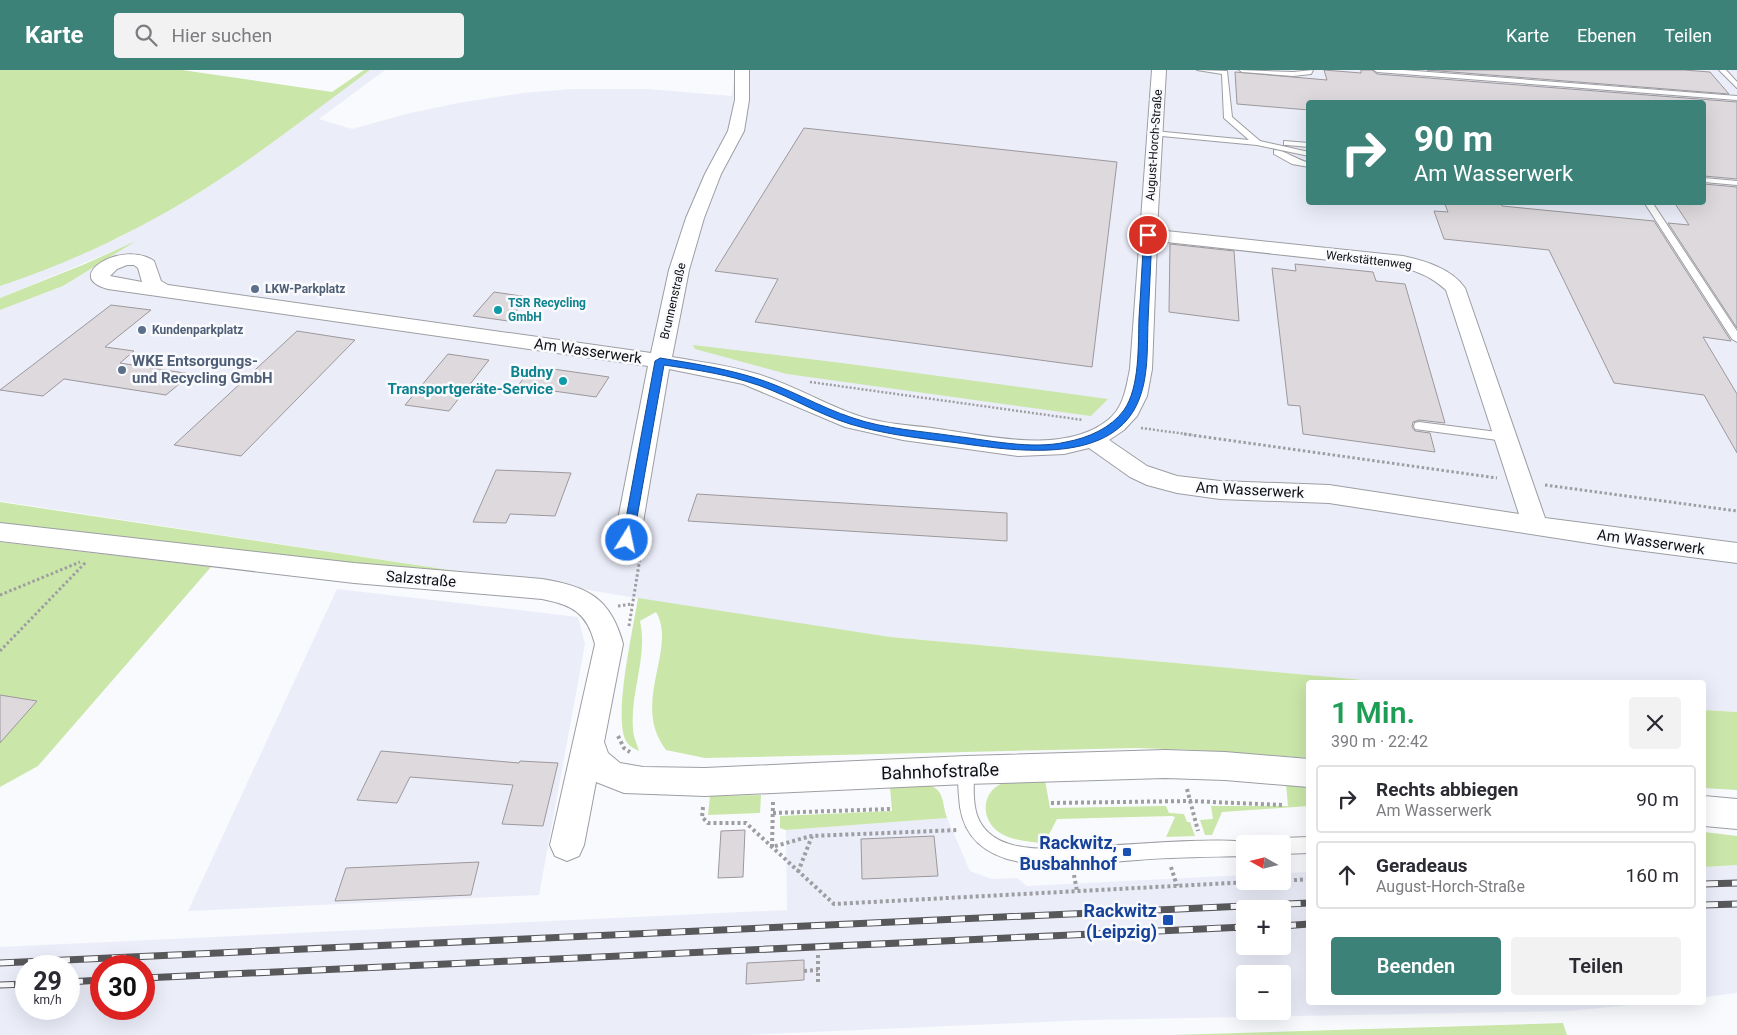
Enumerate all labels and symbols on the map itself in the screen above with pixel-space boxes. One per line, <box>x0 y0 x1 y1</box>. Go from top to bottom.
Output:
street label: August-Horch-Straße <box>1143 89 1165 201</box>
pin <box>1127 214 1169 256</box>
street label: Werkstättenweg <box>1325 248 1413 272</box>
street label: Brunnenstraße <box>657 261 689 341</box>
place label: LKW-Parkplatz <box>265 282 345 296</box>
marker: LKW-Parkplatz <box>249 283 261 295</box>
place label: TSR Recycling GmbH <box>508 296 586 324</box>
marker: TSR Recycling GmbH <box>492 304 504 316</box>
place label: Kundenparkplatz <box>152 323 243 337</box>
marker: Kundenparkplatz <box>136 324 148 336</box>
street label: Am Wasserwerk <box>533 335 643 368</box>
place label: WKE Entsorgungs- und Recycling GmbH <box>132 352 273 387</box>
place label: Budny Transportgeräte-Service <box>387 363 553 398</box>
marker: WKE Entsorgungs- und Recycling GmbH <box>116 364 128 376</box>
marker: Budny Transportgeräte-Service <box>557 375 569 387</box>
street label: Am Wasserwerk <box>1195 478 1305 502</box>
position arrow <box>600 513 652 565</box>
street label: Am Wasserwerk <box>1596 526 1706 559</box>
street label: Salzstraße <box>385 567 457 591</box>
street label: Bahnhofstraße <box>881 758 999 784</box>
place label: Rackwitz, Busbahnhof <box>1020 832 1118 874</box>
north arrow <box>1236 835 1291 890</box>
marker: Rackwitz, Busbahnhof <box>1121 846 1133 858</box>
place label: Rackwitz (Leipzig) <box>1084 900 1157 943</box>
marker: Rackwitz (Leipzig) <box>1161 913 1175 927</box>
speed limit sign: 30 <box>90 955 155 1020</box>

